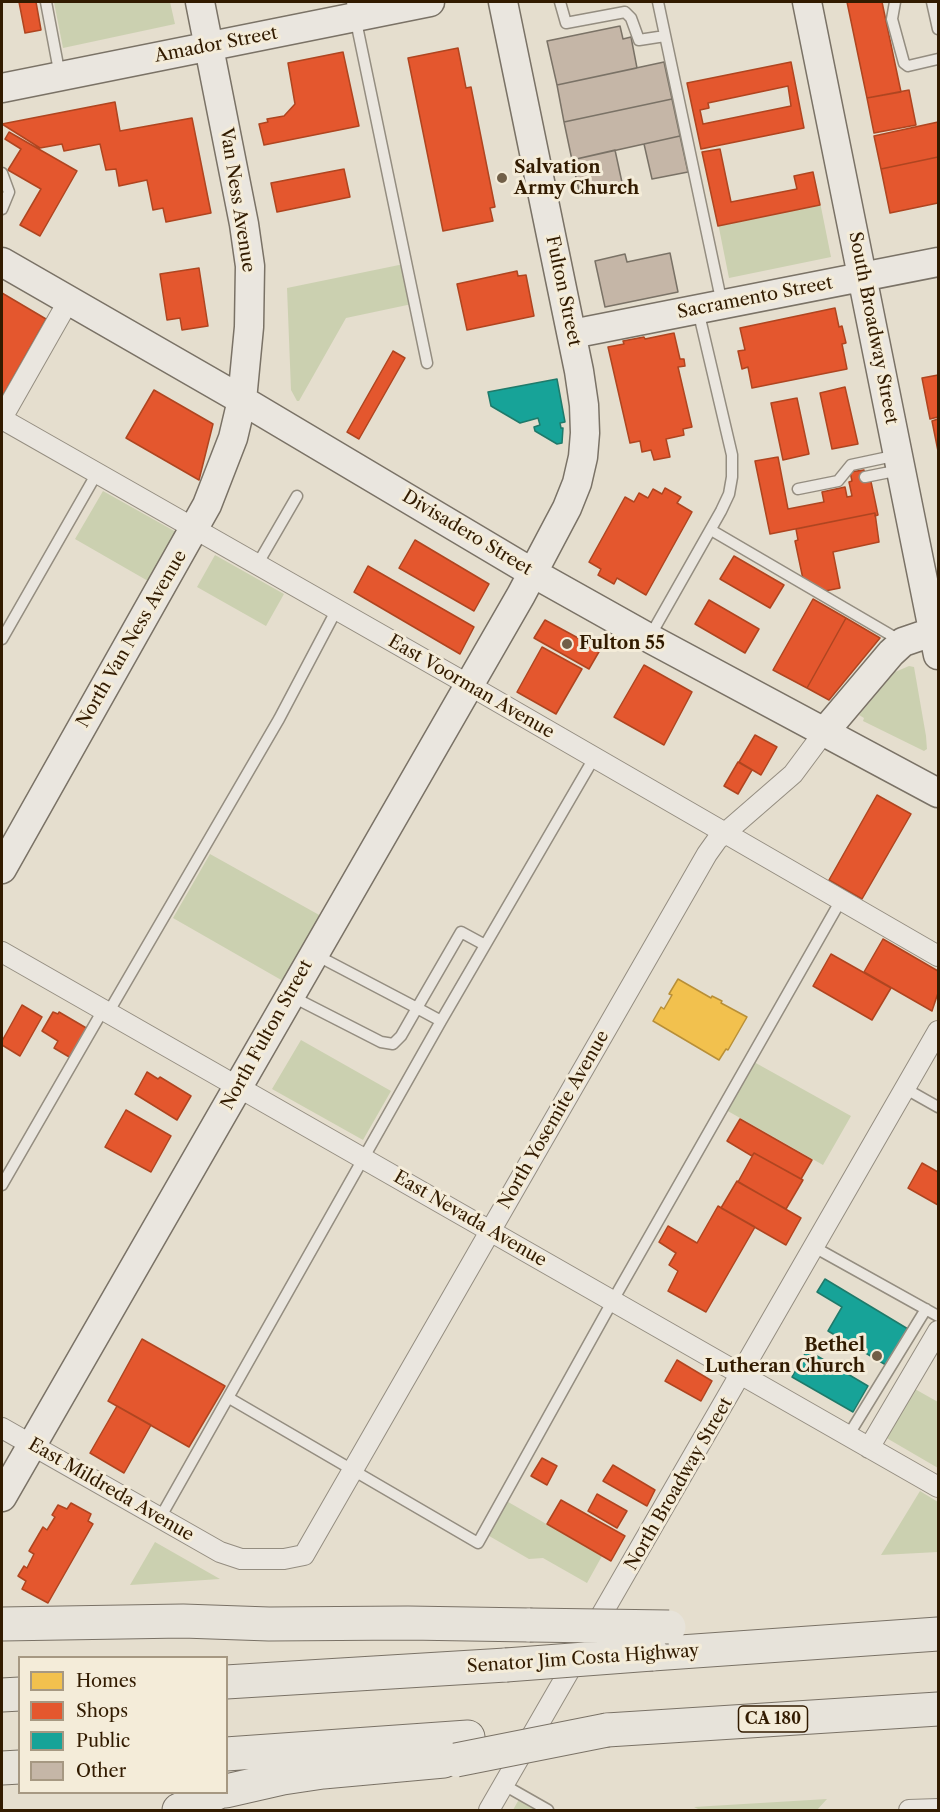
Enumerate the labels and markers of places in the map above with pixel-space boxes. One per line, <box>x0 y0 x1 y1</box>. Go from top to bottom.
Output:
place label: Salvation Army Church <box>514 157 639 200</box>
marker: Salvation Army Church <box>495 171 509 185</box>
place label: Fulton 55 <box>579 633 665 655</box>
marker: Fulton 55 <box>560 637 574 651</box>
place label: Bethel Lutheran Church <box>705 1335 865 1378</box>
marker: Bethel Lutheran Church <box>870 1349 884 1363</box>

